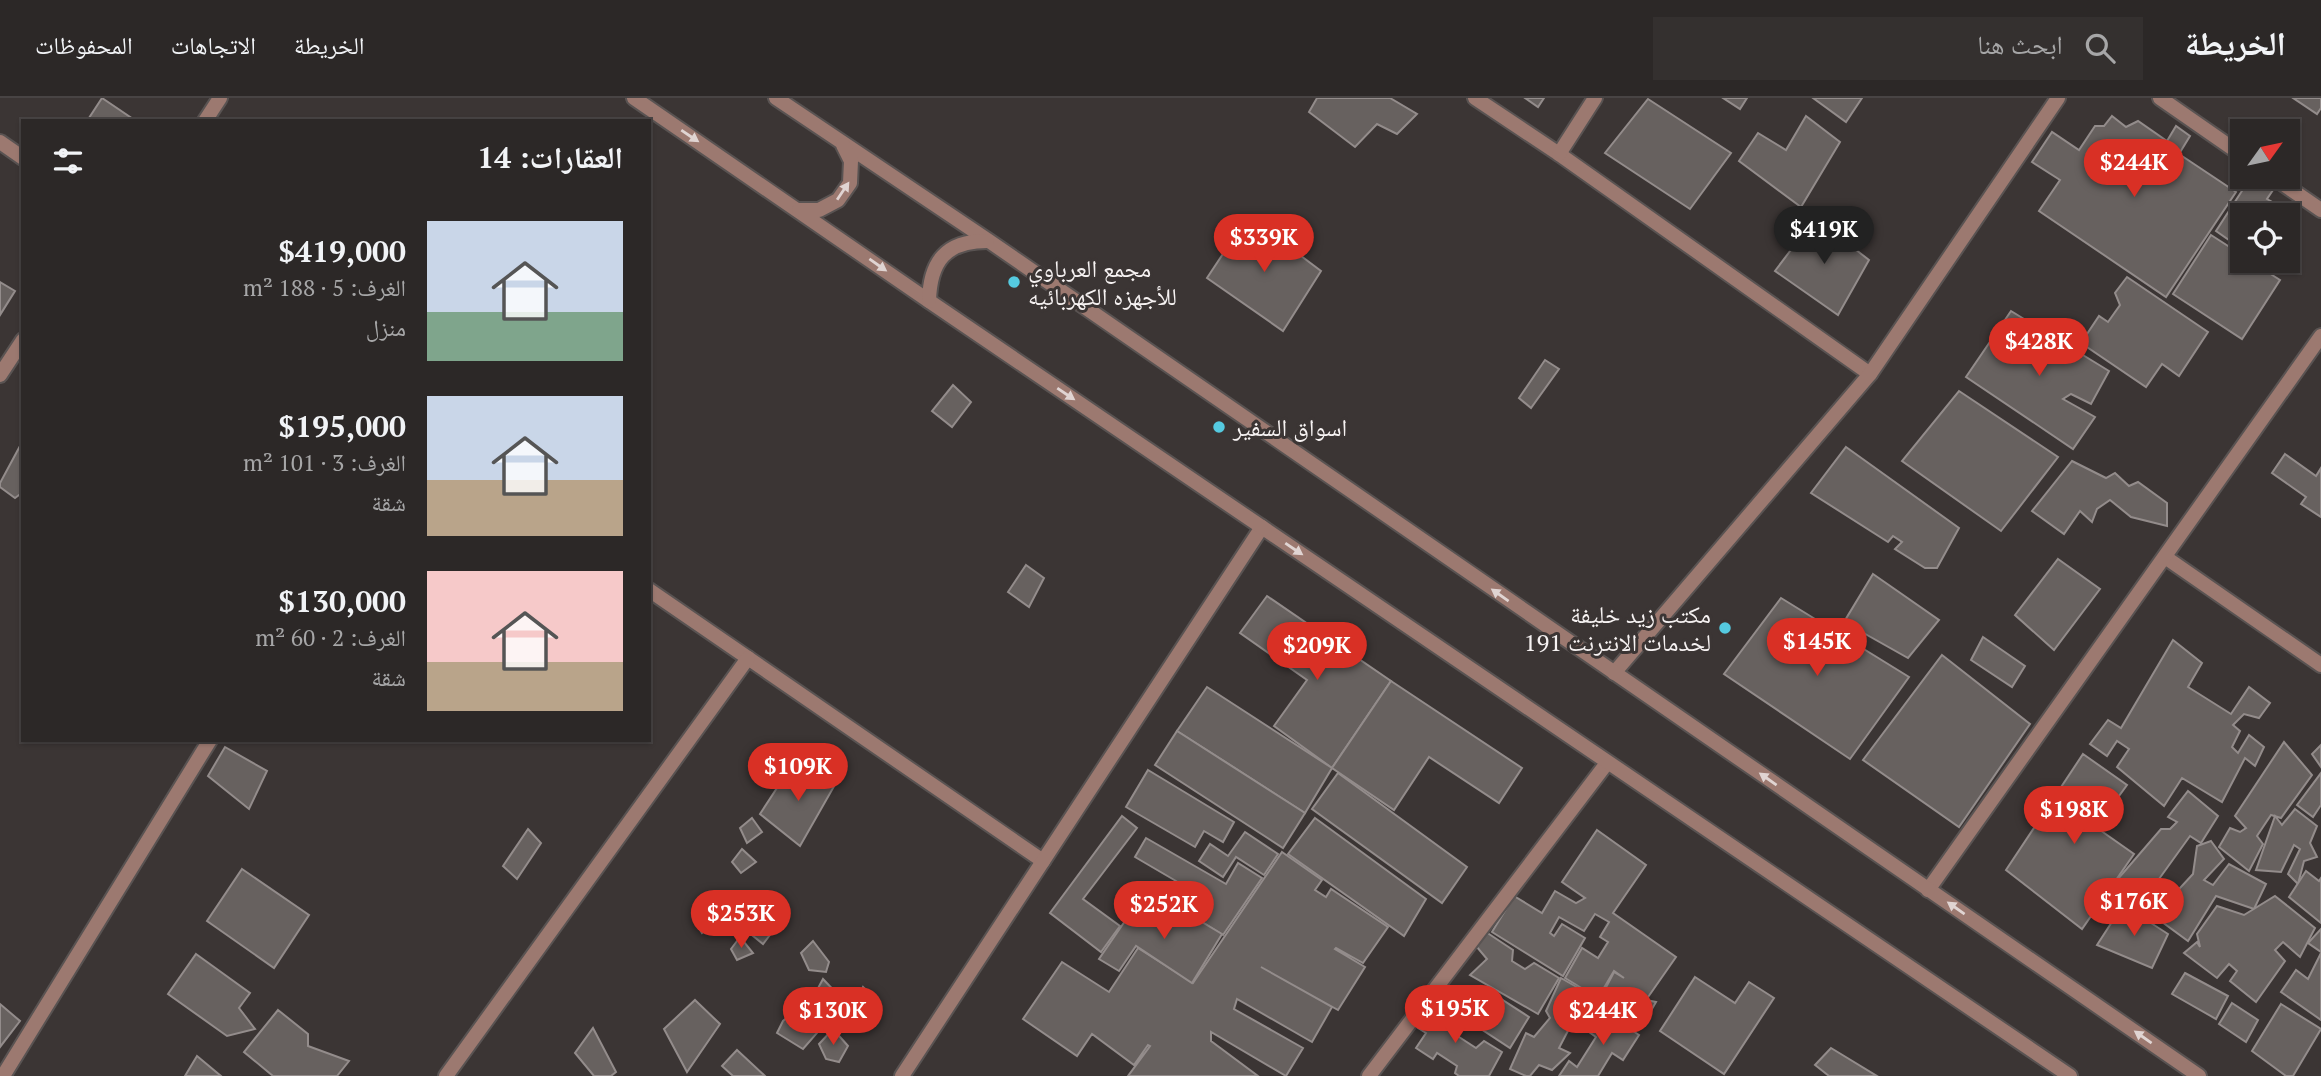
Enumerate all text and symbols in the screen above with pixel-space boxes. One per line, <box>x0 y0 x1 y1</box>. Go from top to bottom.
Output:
search box <box>1653 17 2143 80</box>
text: الخريطة <box>2185 21 2286 64</box>
text: ابحث هنا <box>1977 27 2063 61</box>
text: المحفوظات <box>35 29 133 61</box>
text: الاتجاهات <box>171 29 256 61</box>
text: الخريطة <box>294 29 365 61</box>
icon: search <box>2081 29 2119 67</box>
north arrow <box>2230 119 2300 189</box>
map controls <box>2230 119 2300 273</box>
one-way arrow <box>680 130 700 143</box>
text: العقارات: 14 <box>477 137 623 177</box>
pin: $244K <box>2085 140 2183 199</box>
icon: filters <box>49 142 87 180</box>
text: $244K <box>2100 146 2168 177</box>
one-way arrow <box>836 182 850 200</box>
button: locate <box>2230 203 2300 273</box>
pin: $419K <box>1775 206 1873 266</box>
text: $419K <box>1790 213 1858 244</box>
pin: $339K <box>1215 214 1313 274</box>
text: $339K <box>1230 221 1298 252</box>
text: $419,000 <box>278 231 406 271</box>
icon: home <box>483 249 567 333</box>
place label: مجمع العرباوي للأجهزه الكهربائيه <box>1028 252 1177 312</box>
one-way arrow <box>869 258 887 272</box>
text: الغرف: 5 · 188 m² <box>243 272 406 303</box>
marker: مجمع العرباوي للأجهزه الكهربائيه <box>1006 274 1022 290</box>
text: منزل <box>366 312 406 343</box>
pin: $428K <box>1990 318 2088 378</box>
text: $428K <box>2005 325 2073 356</box>
one-way arrow <box>1056 387 1075 400</box>
text: $195,000 <box>278 406 406 446</box>
place label: اسواق السفير <box>1232 411 1347 443</box>
marker: اسواق السفير <box>1211 419 1227 435</box>
icon: home <box>483 424 567 508</box>
text: الغرف: 3 · 101 m² <box>243 447 406 478</box>
text: شقة <box>372 487 406 518</box>
one-way arrow <box>1285 542 1303 556</box>
text: $130,000 <box>278 581 406 621</box>
one-way arrow <box>1490 588 1510 601</box>
place label: مكتب زيد خليفة لخدمات الانترنت 191 <box>1524 598 1711 658</box>
icon: home <box>483 599 567 683</box>
pin: $145K <box>1768 618 1866 678</box>
marker: مكتب زيد خليفة لخدمات الانترنت 191 <box>1717 620 1733 636</box>
text: الغرف: 2 · 60 m² <box>255 622 406 653</box>
pin: $209K <box>1268 622 1366 682</box>
text: $145K <box>1783 625 1851 656</box>
text: $209K <box>1283 629 1351 660</box>
text: شقة <box>372 662 406 693</box>
pin: $109K <box>749 744 847 803</box>
text: $109K <box>764 750 832 781</box>
one-way arrow <box>1759 772 1777 786</box>
pin: $198K <box>2025 786 2123 846</box>
text: $198K <box>2040 793 2108 824</box>
pin: $176K <box>2085 878 2183 938</box>
pin: $252K <box>1115 882 1213 941</box>
text: $176K <box>2100 885 2168 916</box>
text: $252K <box>1130 888 1198 919</box>
pin: $253K <box>692 890 790 950</box>
text: $253K <box>707 897 775 928</box>
one-way arrow <box>1946 902 1966 915</box>
pin: $195K <box>1406 986 1504 1045</box>
pin: $130K <box>784 988 882 1047</box>
pin: $244K <box>1554 988 1652 1047</box>
text: $195K <box>1421 992 1489 1023</box>
text: $130K <box>799 994 867 1025</box>
text: $244K <box>1569 994 1637 1025</box>
one-way arrow <box>2134 1030 2152 1044</box>

